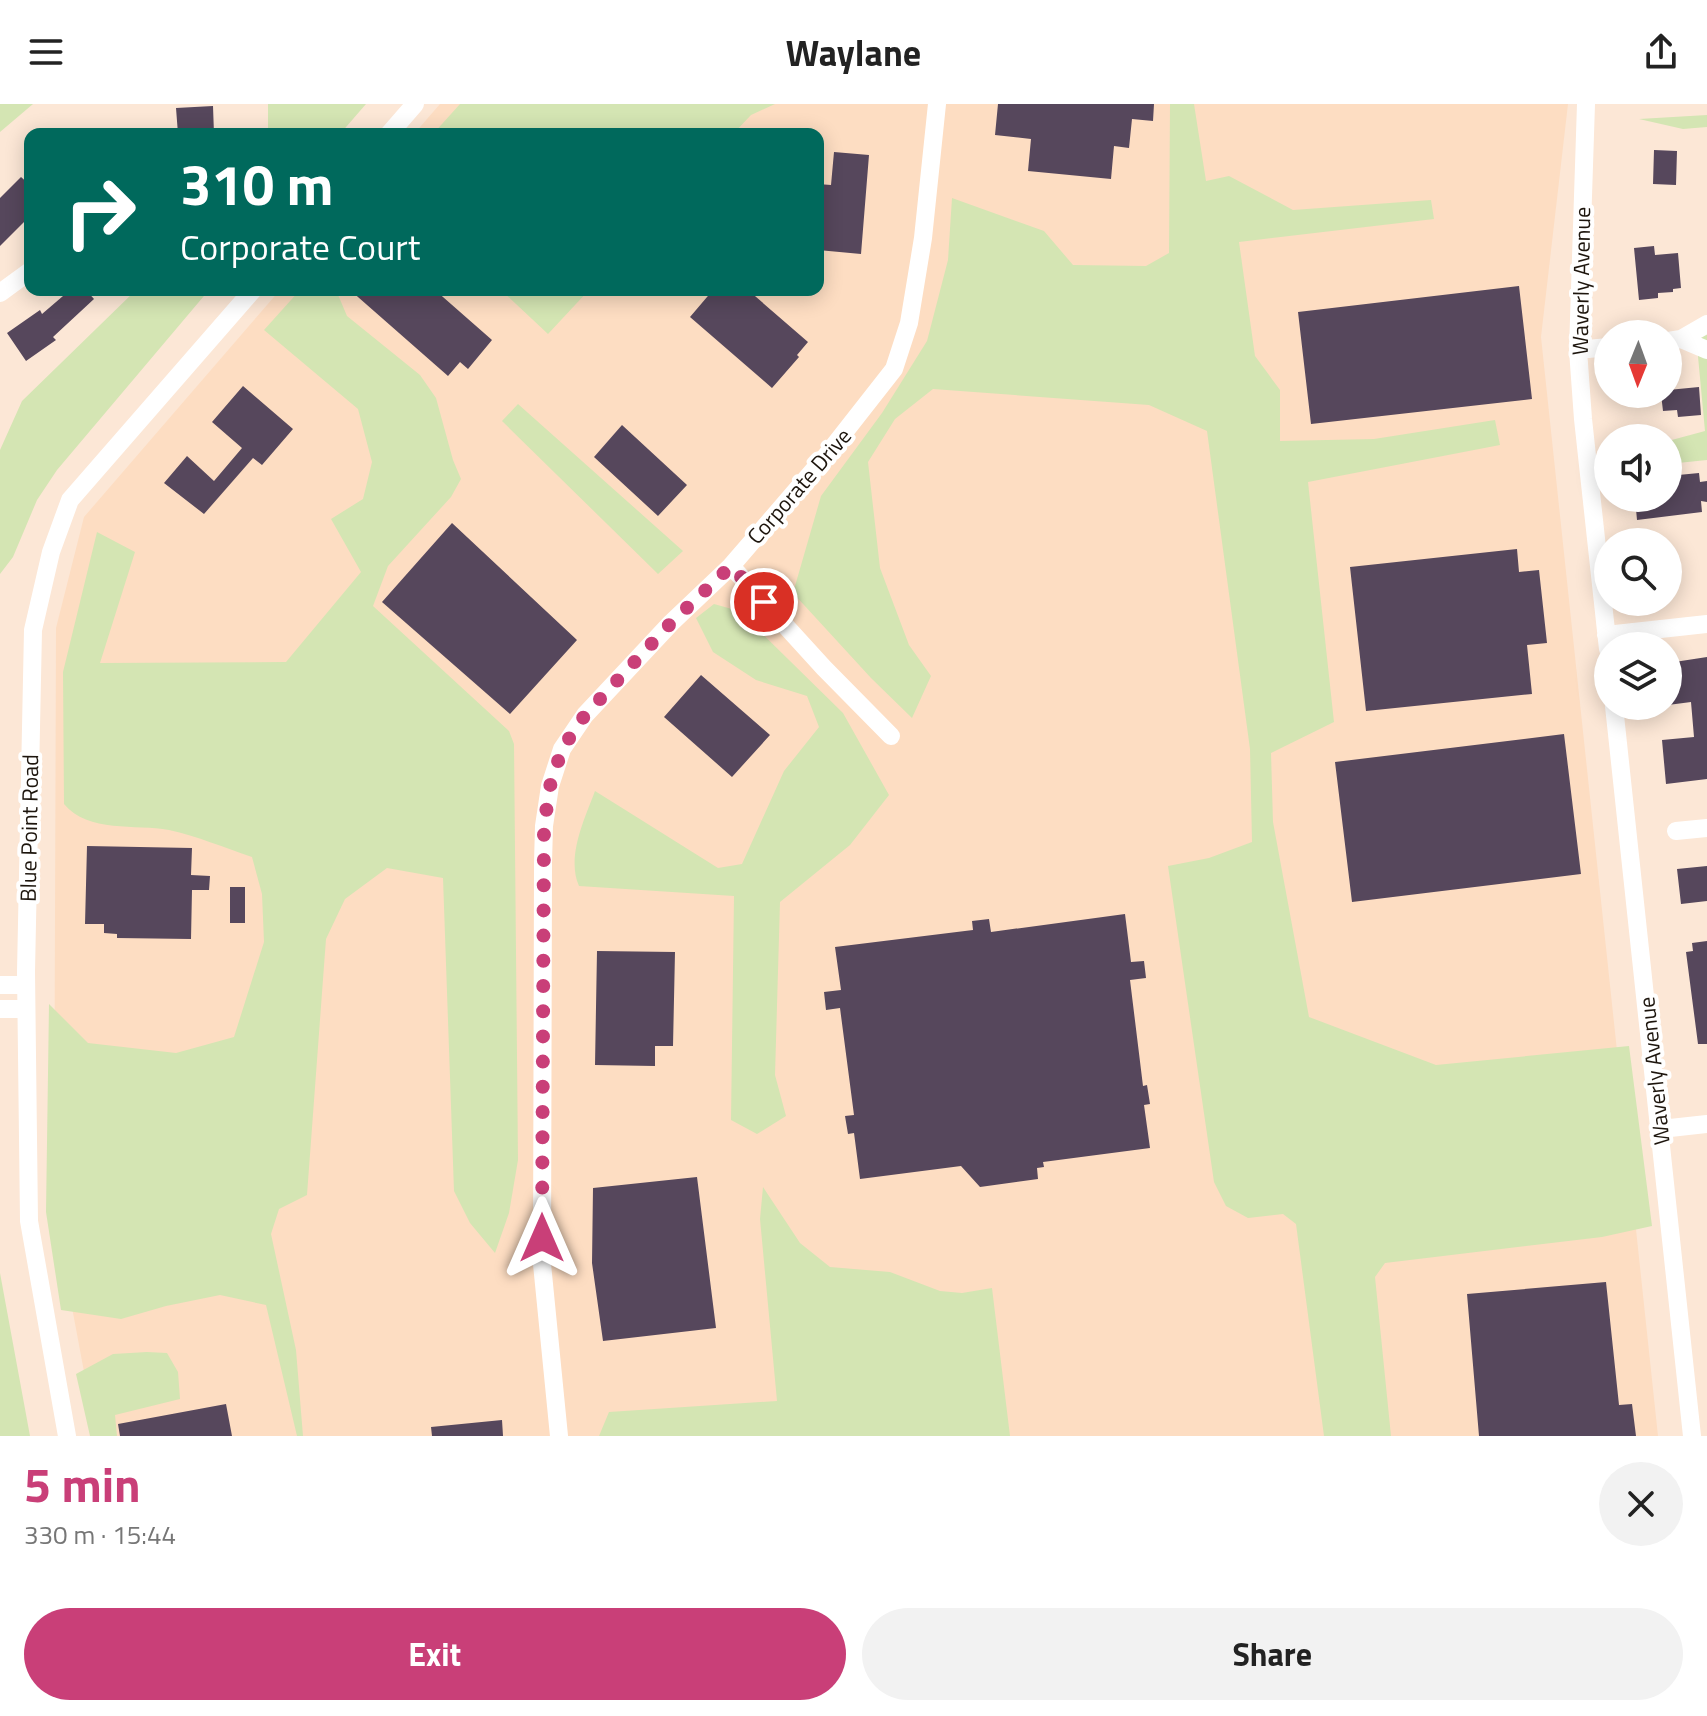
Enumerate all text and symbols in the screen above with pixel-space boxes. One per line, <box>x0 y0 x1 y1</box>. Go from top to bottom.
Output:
text: Waylane <box>786 25 921 80</box>
icon: menu <box>24 30 68 74</box>
icon: share <box>1639 30 1683 74</box>
text: 310 m <box>180 142 333 227</box>
icon: right <box>48 160 152 264</box>
street label: Waverly Avenue <box>1563 206 1599 356</box>
text: Corporate Court <box>180 219 420 274</box>
north arrow <box>1594 320 1682 408</box>
map controls <box>1594 320 1682 720</box>
street label: Corporate Drive <box>739 420 859 552</box>
button: sound <box>1594 424 1682 512</box>
button: search <box>1594 528 1682 616</box>
pin <box>730 568 798 636</box>
icon: arrive <box>742 580 786 624</box>
button: layers <box>1594 632 1682 720</box>
street label: Blue Point Road <box>11 754 47 902</box>
street label: Waverly Avenue <box>1629 995 1679 1147</box>
position arrow <box>500 1196 584 1280</box>
text: 5 min <box>24 1448 141 1521</box>
button: close <box>1599 1462 1683 1546</box>
text: 330 m · 15:44 <box>24 1515 176 1554</box>
button: Exit <box>24 1608 846 1700</box>
button: Share <box>862 1608 1683 1700</box>

